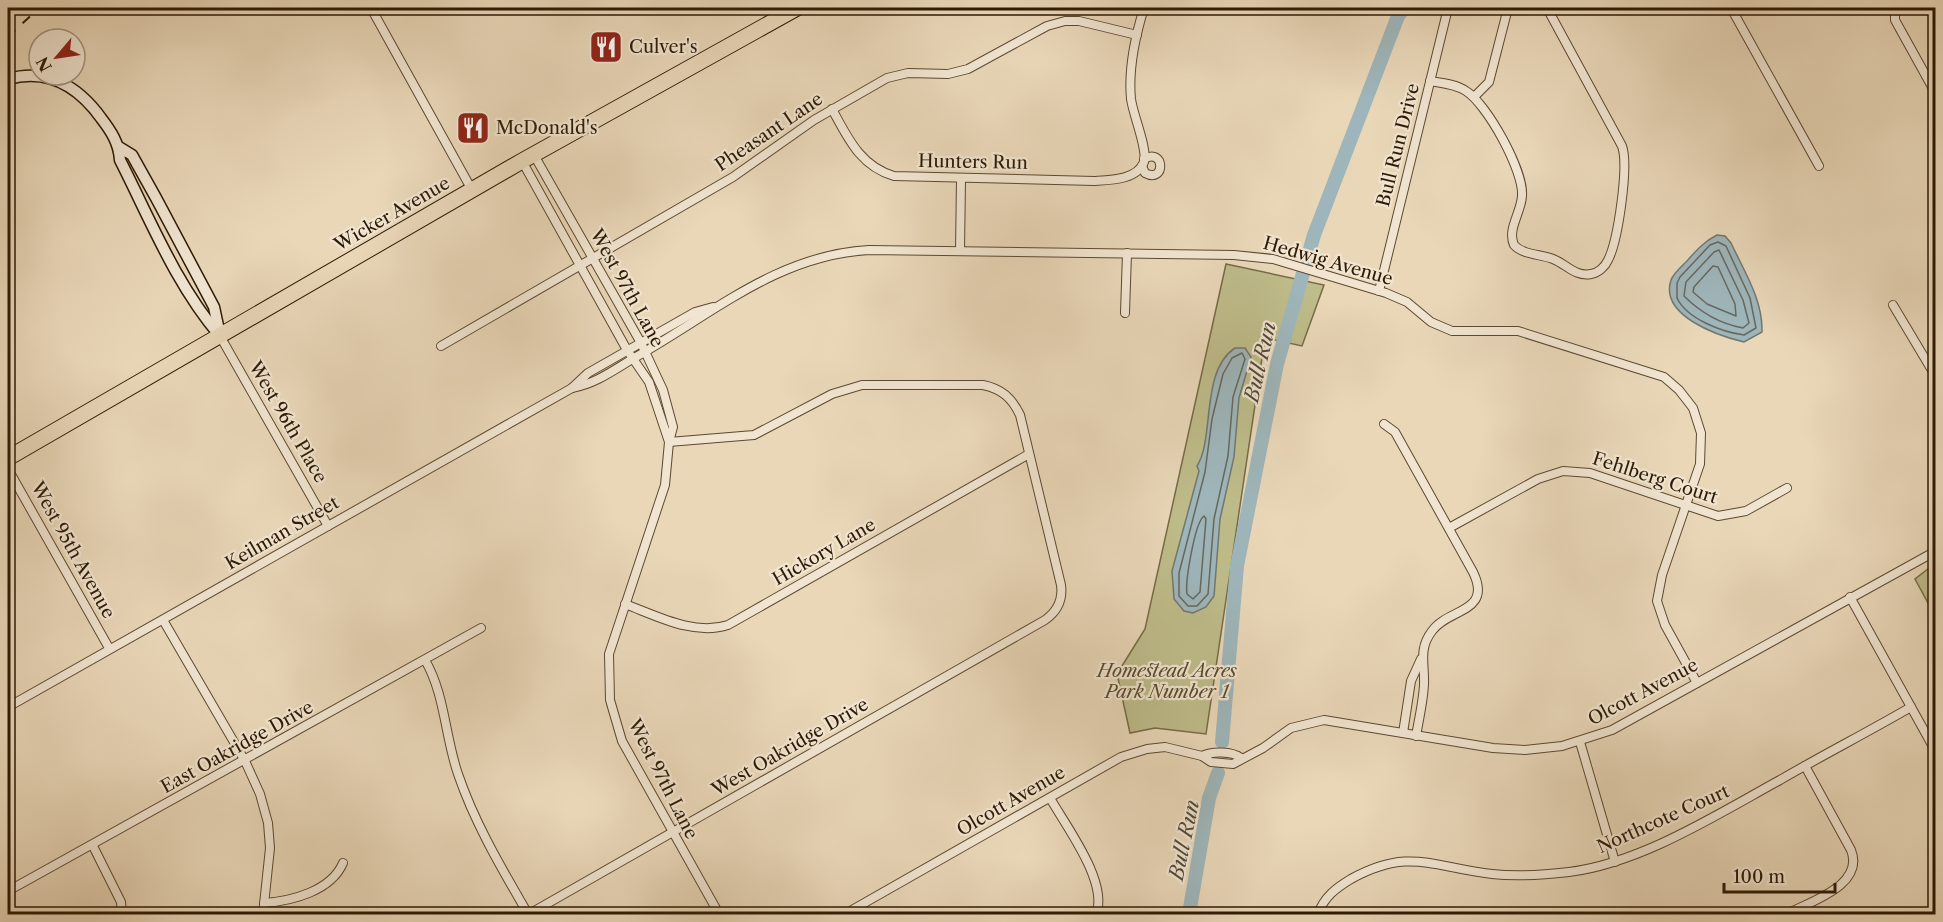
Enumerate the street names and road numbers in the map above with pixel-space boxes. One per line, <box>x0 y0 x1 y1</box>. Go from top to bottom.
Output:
street label: Bull Run Drive <box>1372 81 1424 209</box>
street label: Pheasant Lane <box>711 88 827 176</box>
street label: Hunters Run <box>918 150 1028 174</box>
street label: Wicker Avenue <box>329 172 454 256</box>
street label: West 97th Lane <box>585 224 669 351</box>
street label: Hedwig Avenue <box>1261 232 1395 290</box>
street label: West 96th Place <box>244 356 332 487</box>
street label: Fehlberg Court <box>1590 447 1721 509</box>
street label: West 95th Avenue <box>26 477 120 622</box>
street label: Keilman Street <box>221 491 343 574</box>
street label: Hickory Lane <box>768 514 880 590</box>
street label: Olcott Avenue <box>1584 654 1702 730</box>
street label: West Oakridge Drive <box>707 693 872 801</box>
street label: East Oakridge Drive <box>157 696 317 798</box>
street label: West 97th Lane <box>623 714 703 843</box>
street label: Olcott Avenue <box>953 761 1069 841</box>
street label: Northcote Court <box>1594 780 1733 858</box>

